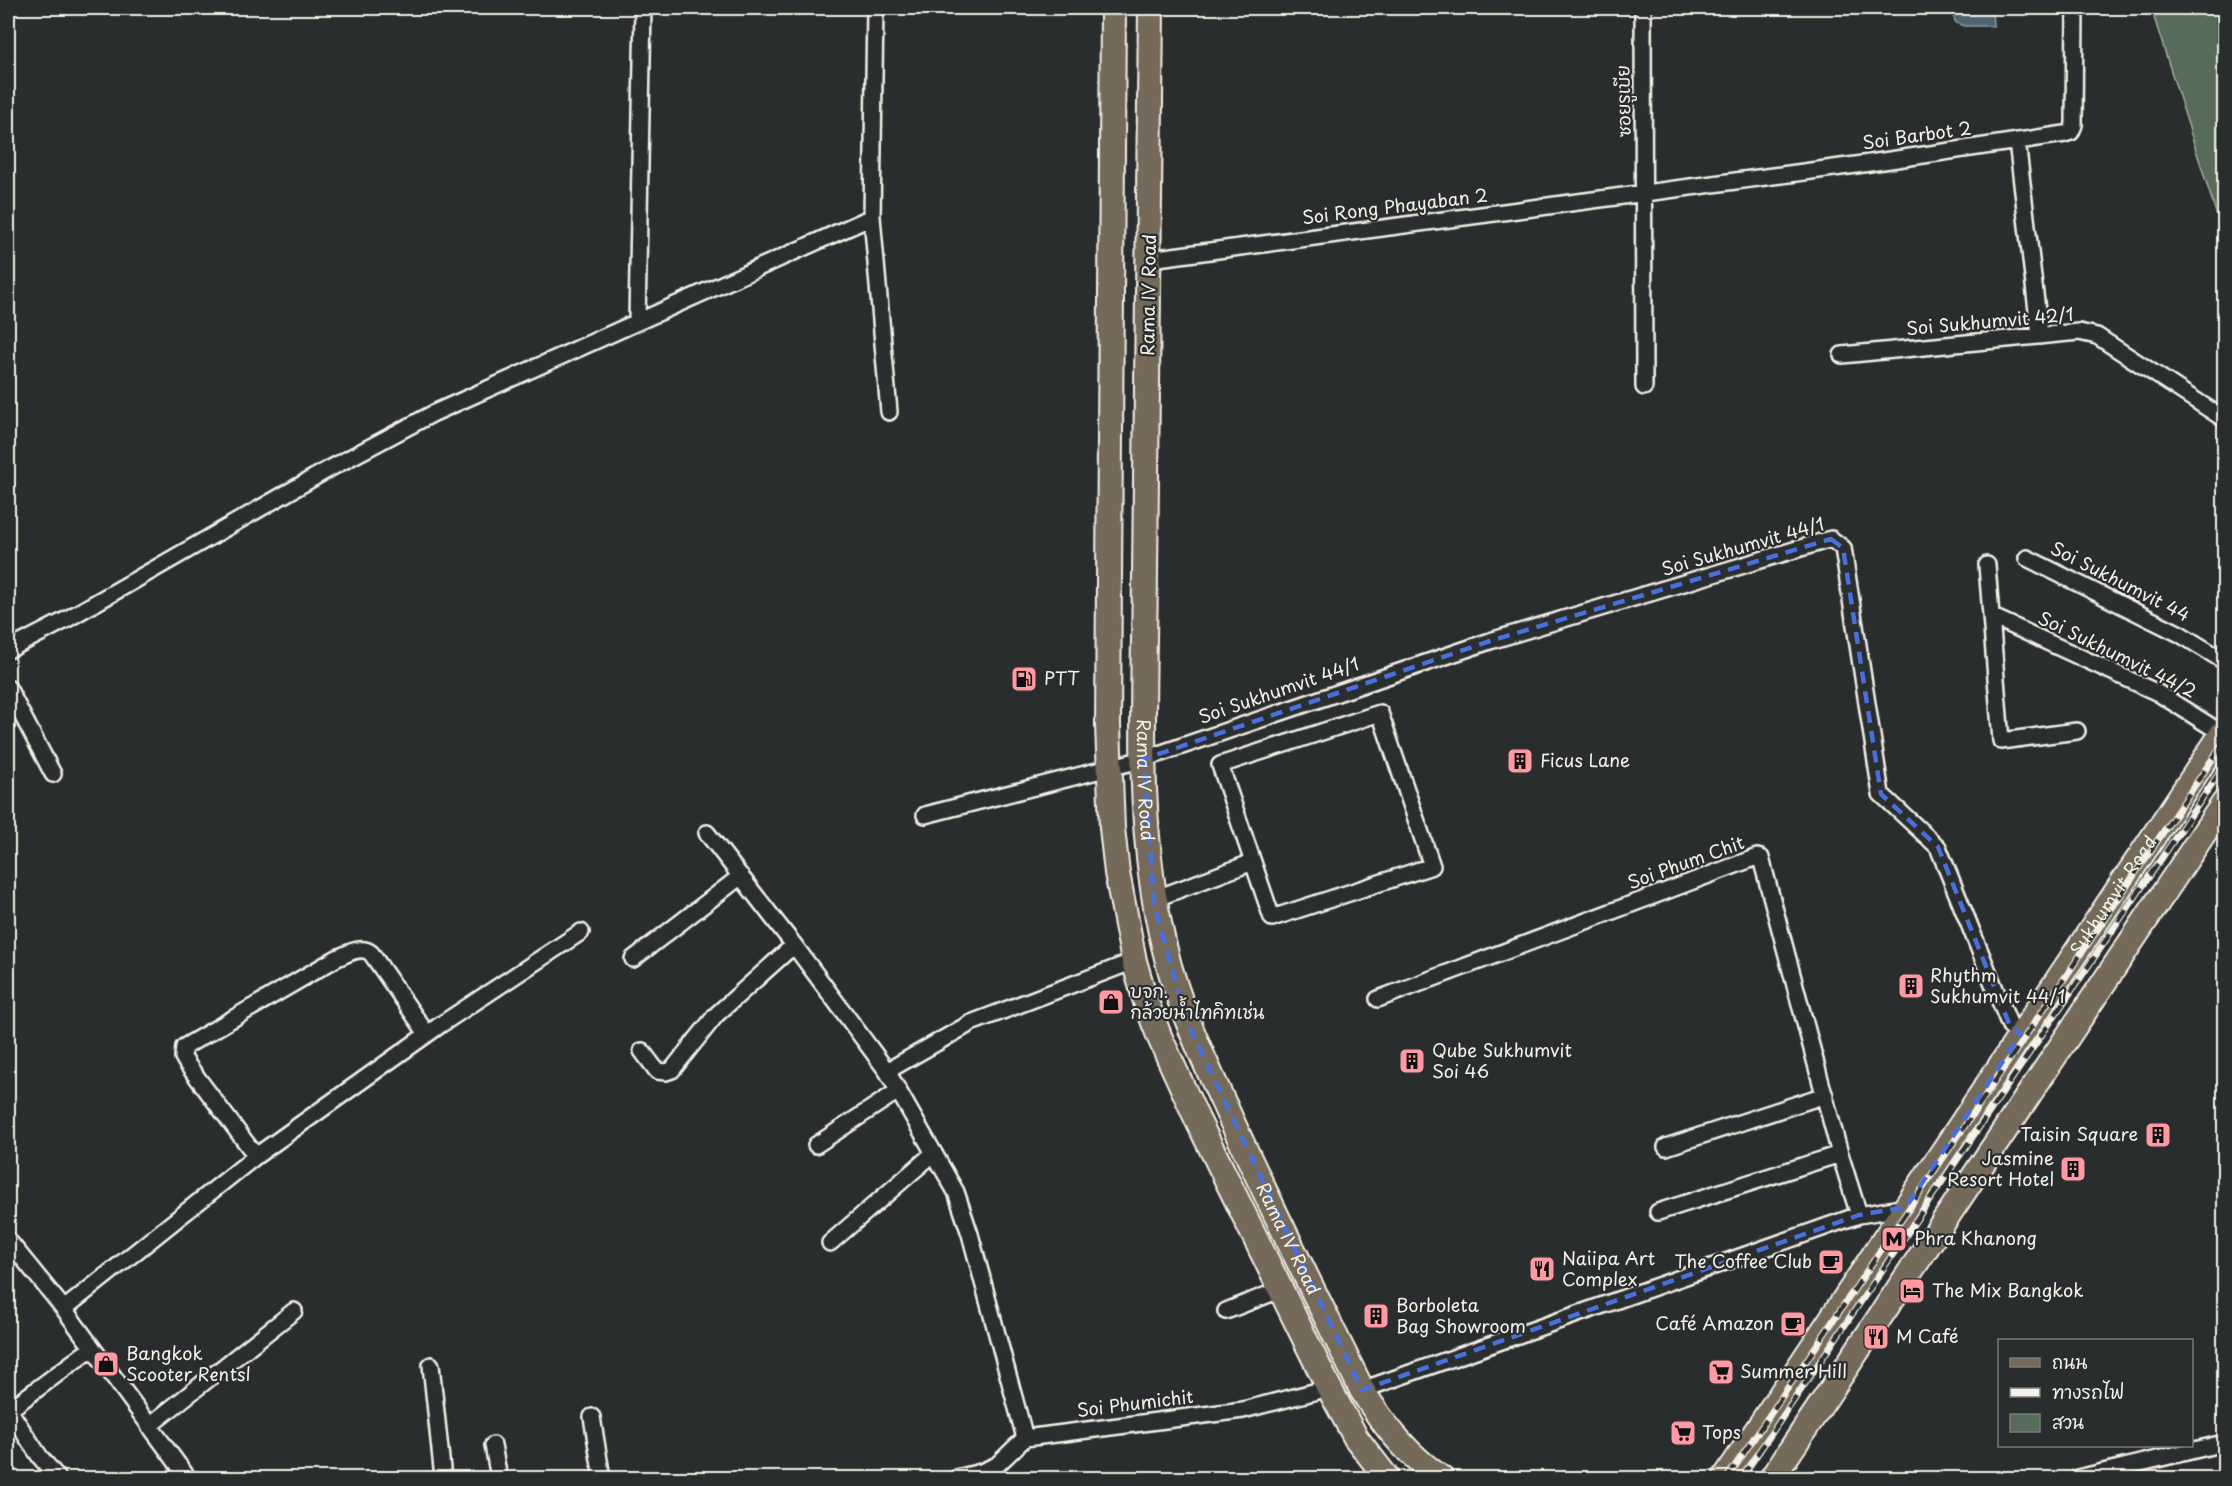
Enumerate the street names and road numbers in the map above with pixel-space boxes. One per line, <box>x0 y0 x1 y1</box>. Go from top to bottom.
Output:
street label: ซอยรูเบีย <box>1608 65 1639 137</box>
street label: Soi Barbot 2 <box>1861 114 1973 156</box>
street label: Soi Rong Phayaban 2 <box>1300 181 1489 230</box>
street label: Rama IV Road <box>1133 234 1162 356</box>
street label: Soi Sukhumvit 42/1 <box>1905 300 2075 341</box>
street label: Soi Sukhumvit 44/1 <box>1658 509 1827 582</box>
street label: Soi Sukhumvit 44 <box>2046 534 2195 627</box>
street label: Soi Sukhumvit 44/2 <box>2034 604 2201 704</box>
street label: Soi Sukhumvit 44/1 <box>1194 649 1363 730</box>
street label: Rama IV Road <box>1131 719 1162 842</box>
street label: Soi Phum Chit <box>1623 828 1748 895</box>
street label: Sukhumvit Road <box>2063 830 2163 961</box>
street label: Rama IV Road <box>1250 1177 1328 1299</box>
street label: Soi Phumichit <box>1075 1382 1195 1423</box>

